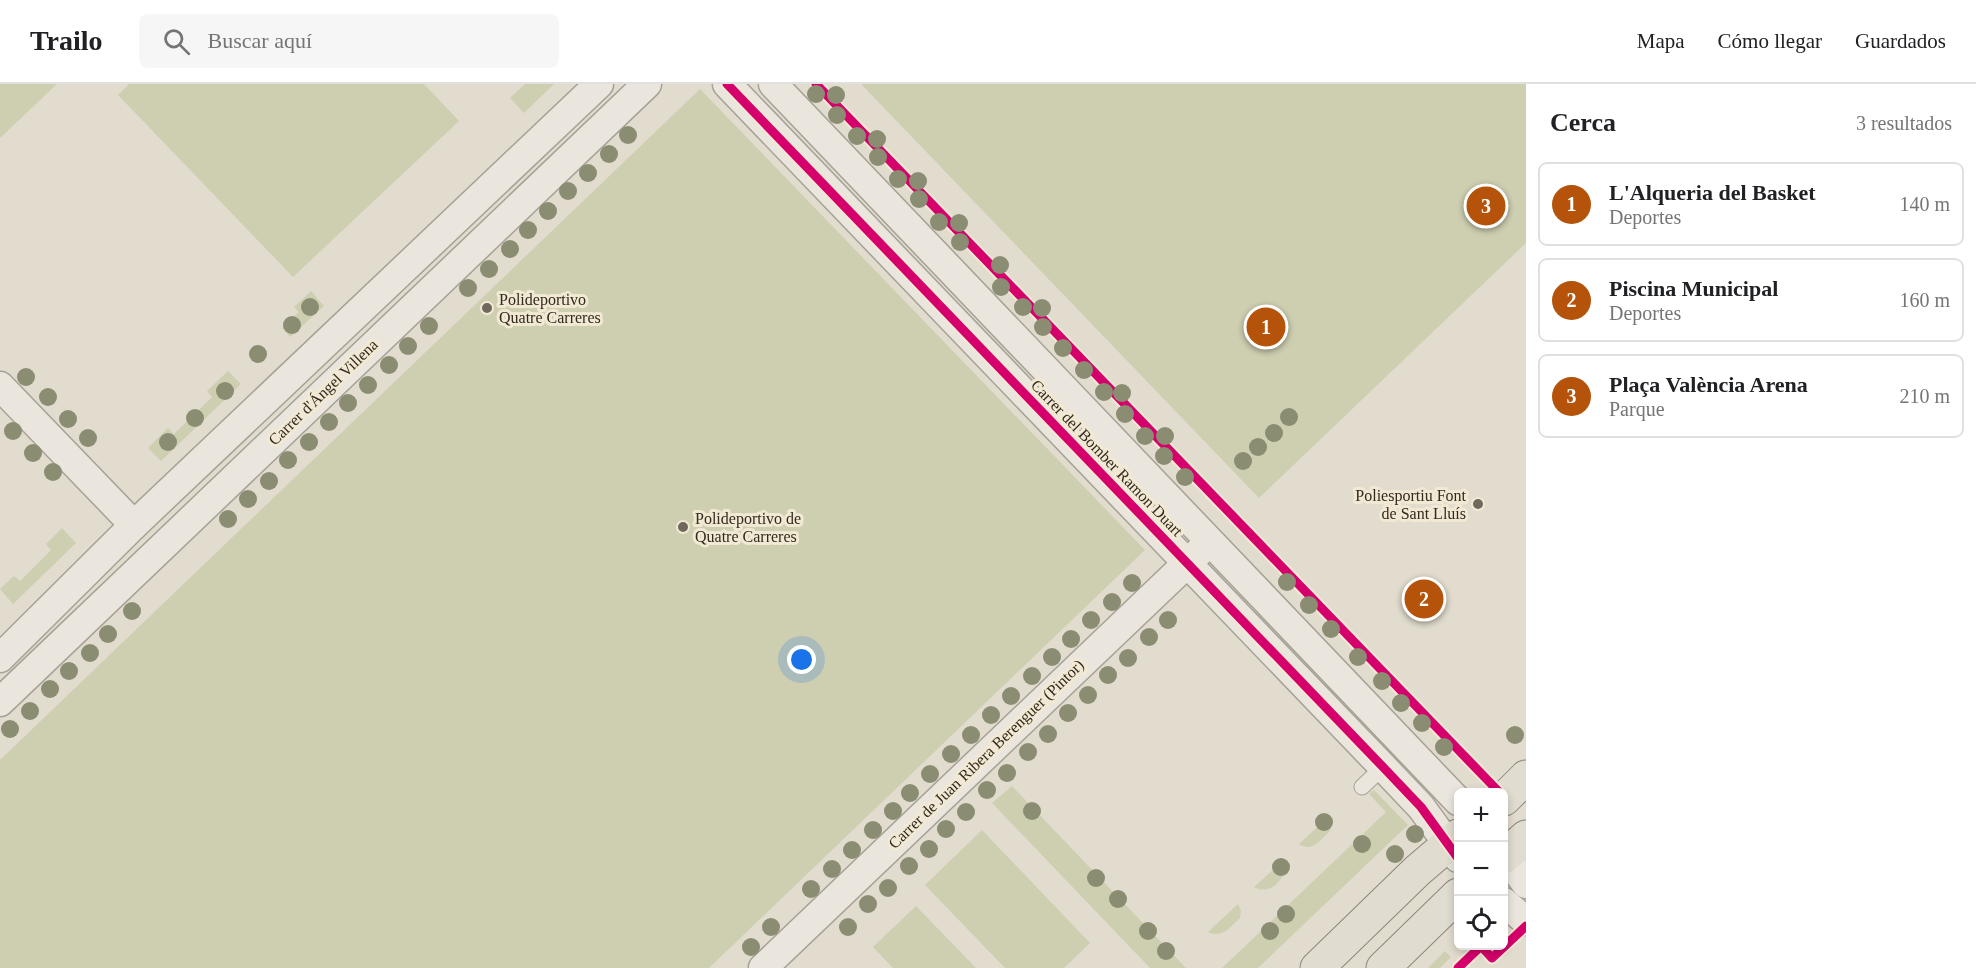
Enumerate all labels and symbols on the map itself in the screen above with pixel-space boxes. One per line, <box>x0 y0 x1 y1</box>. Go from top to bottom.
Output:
pin: 3 <box>1466 184 1506 228</box>
place label: Polideportivo Quatre Carreres <box>499 291 601 326</box>
marker: Polideportivo Quatre Carreres <box>480 301 494 315</box>
pin: 1 <box>1246 304 1286 350</box>
street label: Carrer d'Ángel Villena <box>264 335 382 449</box>
street label: Carrer del Bomber Ramon Duart <box>1028 376 1187 540</box>
place label: Poliesportiu Font de Sant Lluís <box>1355 487 1467 522</box>
marker: Poliesportiu Font de Sant Lluís <box>1471 497 1485 511</box>
place label: Polideportivo de Quatre Carreres <box>695 510 801 545</box>
marker: Polideportivo de Quatre Carreres <box>676 520 690 534</box>
pin: 2 <box>1404 576 1444 622</box>
your location <box>787 645 816 674</box>
street label: Carrer de Juan Ribera Berenguer (Pintor) <box>885 656 1088 853</box>

